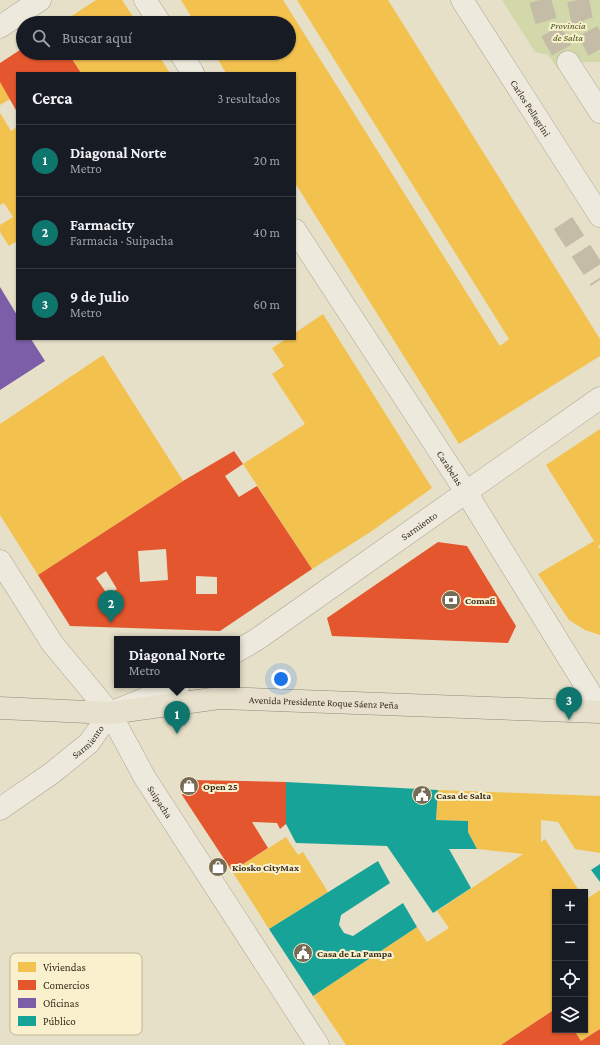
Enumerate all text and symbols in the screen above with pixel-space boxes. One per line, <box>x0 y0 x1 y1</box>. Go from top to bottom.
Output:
search box <box>16 16 296 60</box>
park label: Provincia de Salta <box>550 20 586 43</box>
icon: search <box>30 27 52 49</box>
text: Buscar aquí <box>62 30 132 46</box>
street label: Carlos Pellegrini <box>509 77 553 139</box>
text: Cerca <box>32 89 72 108</box>
text: 3 resultados <box>217 91 280 106</box>
text: Diagonal Norte <box>70 145 167 161</box>
text: 1 <box>43 153 47 168</box>
text: 20 m <box>254 153 280 168</box>
text: Metro <box>70 161 102 176</box>
text: Farmacity <box>70 217 134 233</box>
text: 2 <box>42 225 48 240</box>
text: 40 m <box>253 225 280 240</box>
text: Farmacia · Suipacha <box>70 233 174 248</box>
text: 9 de Julio <box>70 289 129 305</box>
text: 3 <box>42 297 48 312</box>
text: 60 m <box>253 297 280 312</box>
text: Metro <box>70 305 102 320</box>
street label: Carabelas <box>435 448 466 487</box>
street label: Sarmiento <box>399 509 439 542</box>
bank icon: Comafi <box>440 589 462 611</box>
pin: 2 <box>98 590 124 623</box>
place label: Comafi <box>465 595 496 606</box>
popup <box>114 636 240 688</box>
text: Diagonal Norte <box>129 647 225 663</box>
text: Metro <box>129 663 160 678</box>
your location <box>271 669 291 689</box>
pin: 3 <box>556 687 582 720</box>
street label: Avenida Presidente Roque Sáenz Peña <box>249 694 399 710</box>
pin: 1 <box>164 701 190 734</box>
street label: Sarmiento <box>69 723 106 760</box>
shop icon: Open 25 <box>178 775 200 797</box>
place label: Open 25 <box>203 781 238 792</box>
street label: Suipacha <box>146 783 175 820</box>
public building icon: Casa de Salta <box>411 784 433 806</box>
place label: Casa de Salta <box>436 790 491 801</box>
shop icon: Kiosko CityMax <box>207 856 229 878</box>
place label: Kiosko CityMax <box>232 862 300 873</box>
map controls <box>552 889 588 1033</box>
button: + <box>552 889 588 925</box>
button: − <box>552 925 588 961</box>
public building icon: Casa de La Pampa <box>292 942 314 964</box>
place label: Casa de La Pampa <box>317 948 392 959</box>
legend <box>10 953 142 1035</box>
text: Viviendas <box>43 961 86 973</box>
button: locate <box>552 961 588 997</box>
text: Comercios <box>43 979 89 991</box>
text: Oficinas <box>43 997 79 1009</box>
button: layers <box>552 997 588 1033</box>
text: Público <box>43 1015 76 1027</box>

